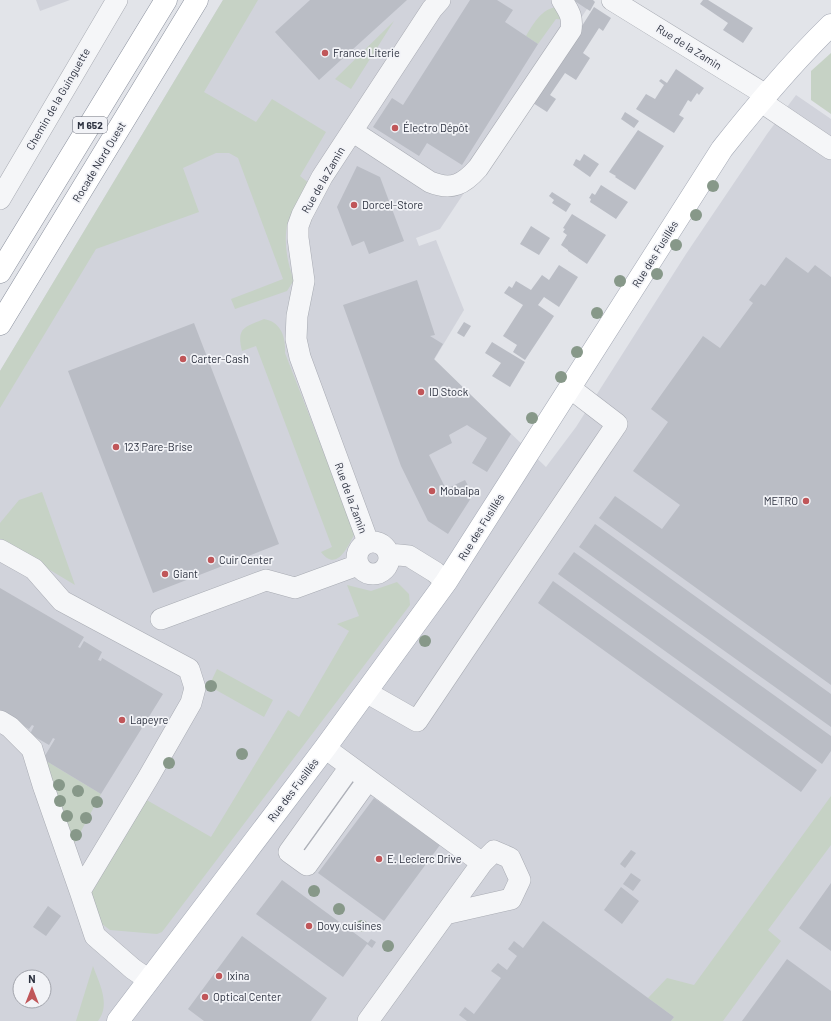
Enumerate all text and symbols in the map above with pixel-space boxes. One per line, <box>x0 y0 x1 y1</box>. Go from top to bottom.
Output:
street label: Rue de la Zamin <box>654 21 724 72</box>
street label: Chemin de la Guinguette <box>23 45 92 152</box>
place label: France Literie <box>333 46 400 59</box>
marker: France Literie <box>320 48 330 58</box>
road number: M 652 <box>73 117 107 133</box>
street label: Rocade Nord Ouest <box>69 119 128 204</box>
place label: Électro Dépôt <box>403 121 468 134</box>
marker: Électro Dépôt <box>390 123 400 133</box>
street label: Rue de la Zamin <box>298 144 347 215</box>
place label: Dorcel-Store <box>362 198 423 211</box>
marker: Dorcel-Store <box>349 200 359 210</box>
street label: Rue des Fusillés <box>629 218 680 289</box>
place label: Carter-Cash <box>191 352 249 365</box>
marker: Carter-Cash <box>178 354 188 364</box>
place label: ID Stock <box>429 385 469 398</box>
marker: ID Stock <box>416 387 426 397</box>
place label: 123 Pare-Brise <box>124 440 193 453</box>
marker: 123 Pare-Brise <box>111 442 121 452</box>
street label: Rue de la Zamin <box>333 461 370 535</box>
place label: Mobalpa <box>440 484 480 497</box>
marker: Mobalpa <box>427 486 437 496</box>
street label: Rue des Fusillés <box>455 491 506 562</box>
place label: METRO <box>764 494 798 507</box>
marker: METRO <box>801 496 811 506</box>
place label: Cuir Center <box>219 553 273 566</box>
marker: Cuir Center <box>206 555 216 565</box>
place label: Giant <box>173 567 198 580</box>
marker: Giant <box>160 569 170 579</box>
place label: Lapeyre <box>130 713 169 726</box>
marker: Lapeyre <box>117 715 127 725</box>
street label: Rue des Fusillés <box>264 755 321 824</box>
place label: E. Leclerc Drive <box>387 852 462 865</box>
marker: E. Leclerc Drive <box>374 854 384 864</box>
place label: Dovy cuisines <box>317 919 382 932</box>
marker: Dovy cuisines <box>304 921 314 931</box>
north arrow <box>12 969 52 1009</box>
place label: Ixina <box>227 969 249 982</box>
marker: Ixina <box>214 971 224 981</box>
text: N <box>28 972 36 985</box>
place label: Optical Center <box>213 990 281 1003</box>
marker: Optical Center <box>200 992 210 1002</box>

